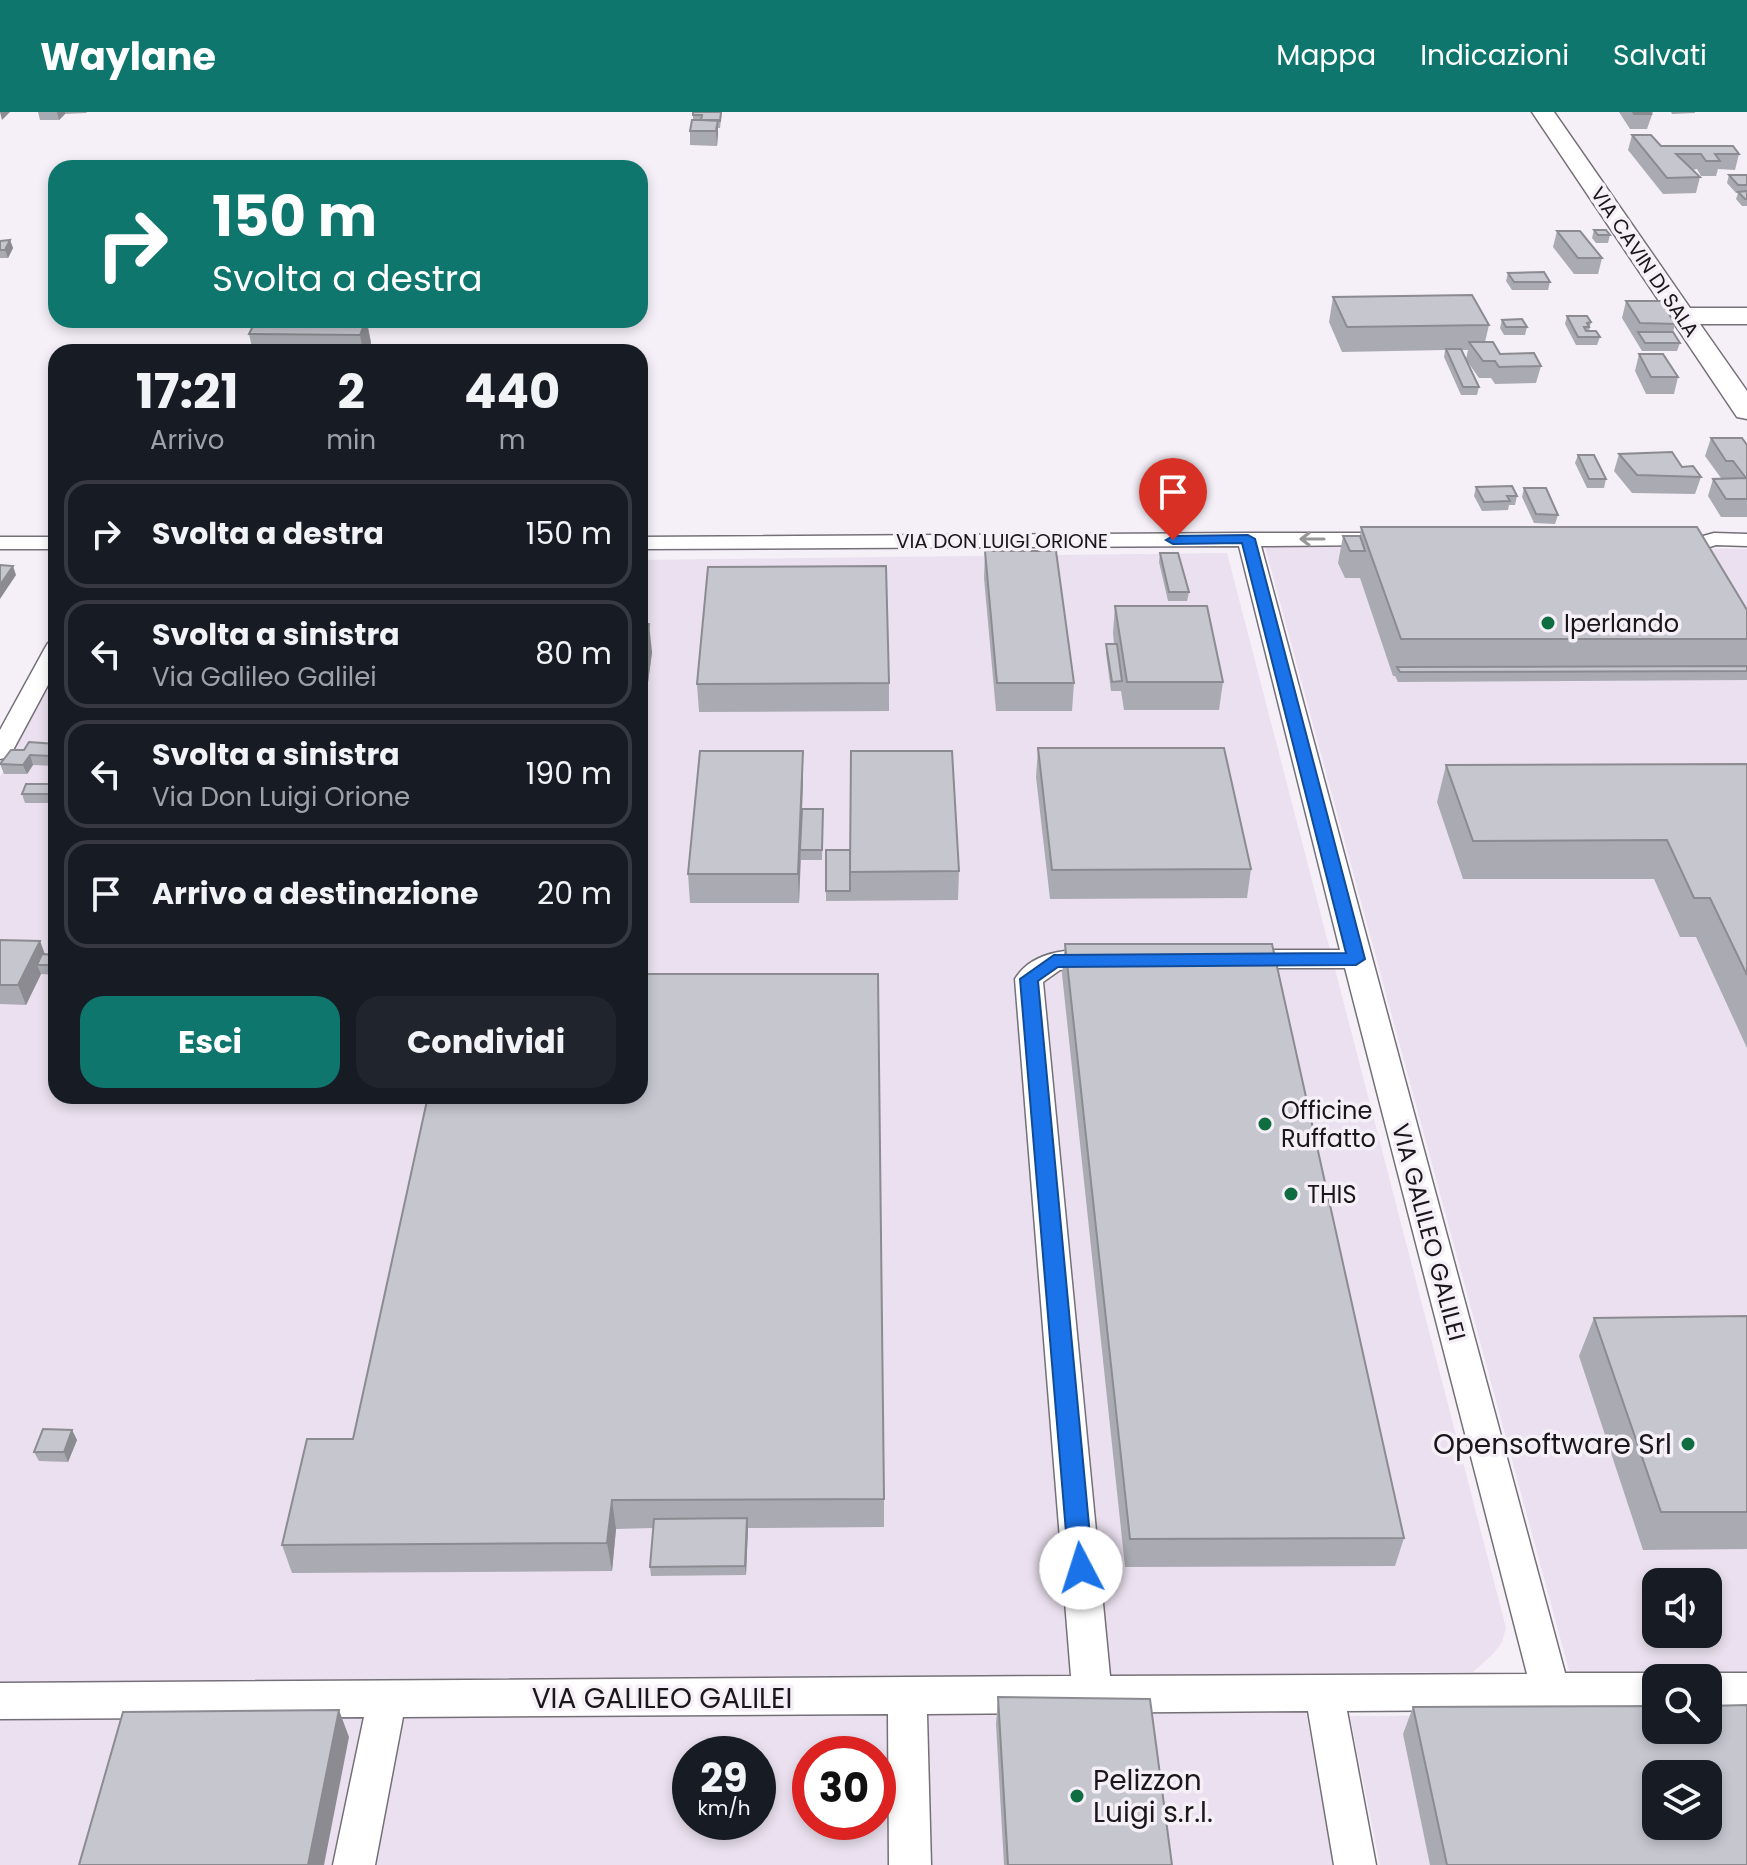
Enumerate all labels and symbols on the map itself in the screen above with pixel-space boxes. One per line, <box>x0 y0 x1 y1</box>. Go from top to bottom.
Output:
street label: VIA CAVIN DI SALA <box>1584 181 1706 343</box>
pin <box>1139 458 1207 540</box>
street label: VIA DON LUIGI ORIONE <box>896 527 1108 555</box>
one-way arrow <box>1299 531 1326 547</box>
place label: Iperlando <box>1564 607 1679 640</box>
marker: Iperlando <box>1539 614 1557 632</box>
place label: Officine Ruffatto <box>1281 1094 1376 1155</box>
marker: Officine Ruffatto <box>1256 1115 1274 1133</box>
street label: VIA GALILEO GALILEI <box>1384 1120 1474 1344</box>
place label: THIS <box>1307 1178 1357 1211</box>
marker: THIS <box>1282 1185 1300 1203</box>
place label: Opensoftware Srl <box>1433 1425 1672 1464</box>
marker: Opensoftware Srl <box>1679 1435 1697 1453</box>
position arrow <box>1039 1526 1123 1610</box>
street label: VIA GALILEO GALILEI <box>532 1679 792 1718</box>
speed limit sign: 30 <box>792 1736 896 1840</box>
place label: Pelizzon Luigi s.r.l. <box>1093 1761 1213 1832</box>
marker: Pelizzon Luigi s.r.l. <box>1068 1787 1086 1805</box>

